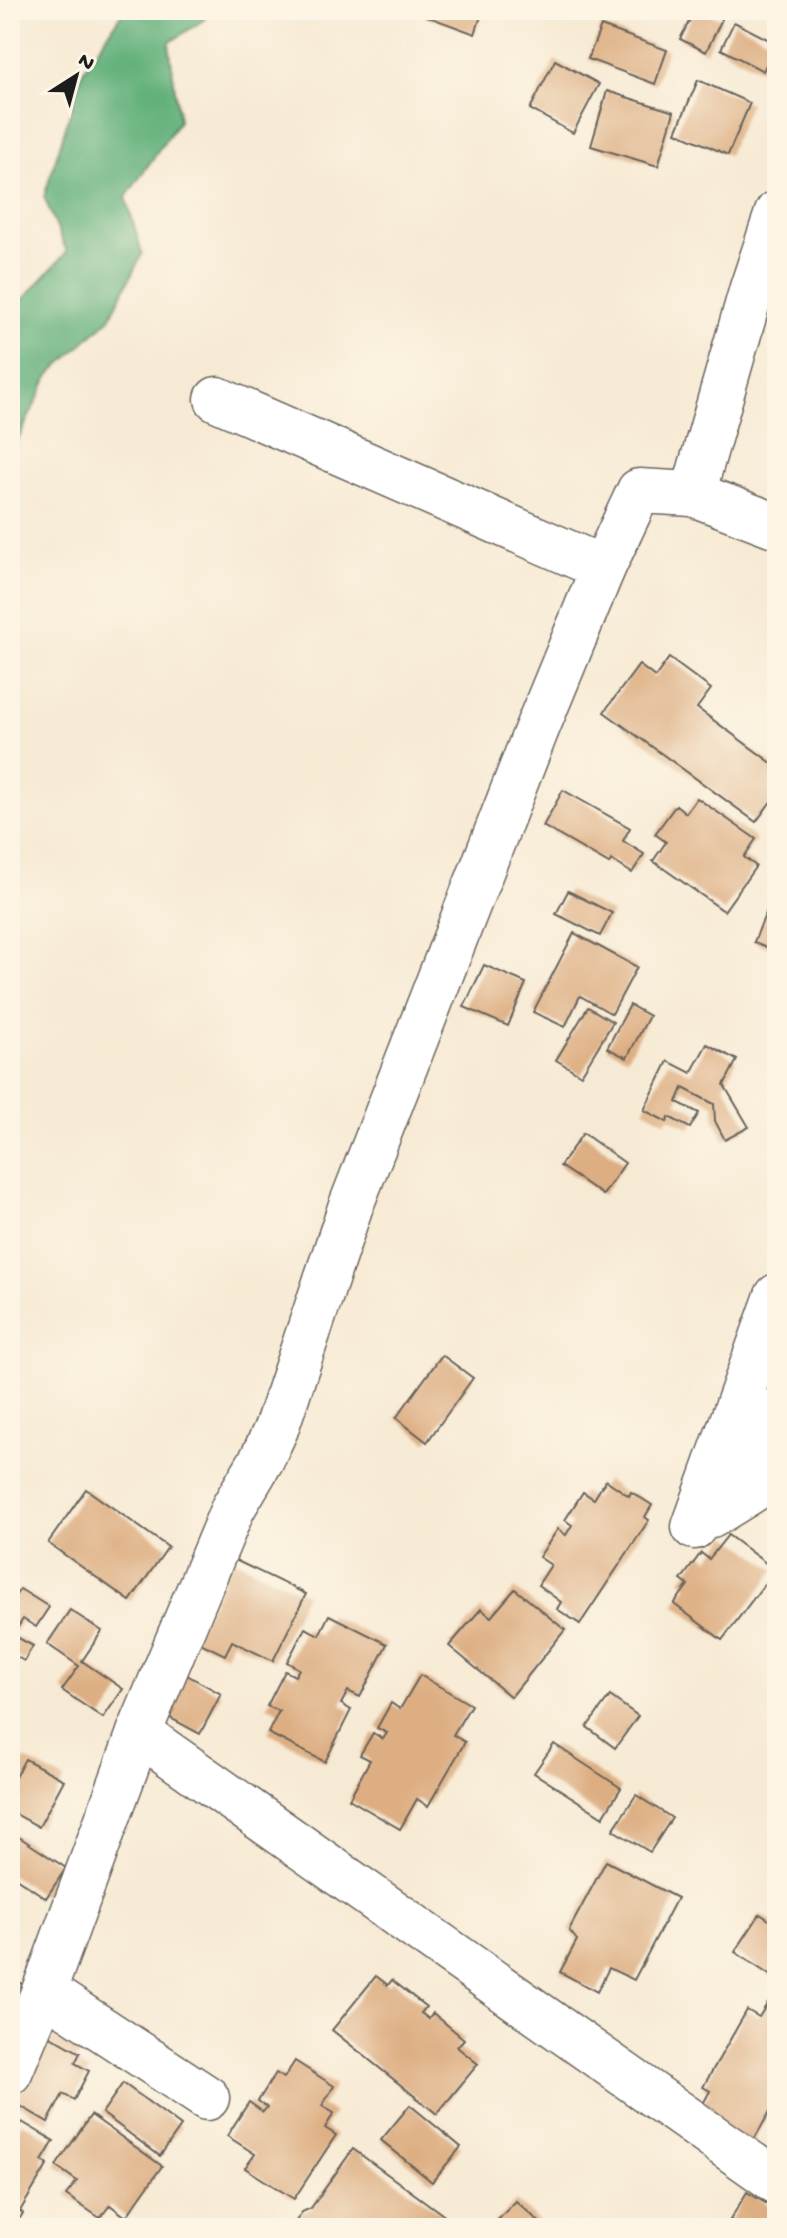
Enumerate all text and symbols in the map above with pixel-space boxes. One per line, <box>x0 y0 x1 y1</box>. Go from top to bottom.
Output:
north arrow <box>36 36 116 116</box>
text: N <box>72 48 99 78</box>

